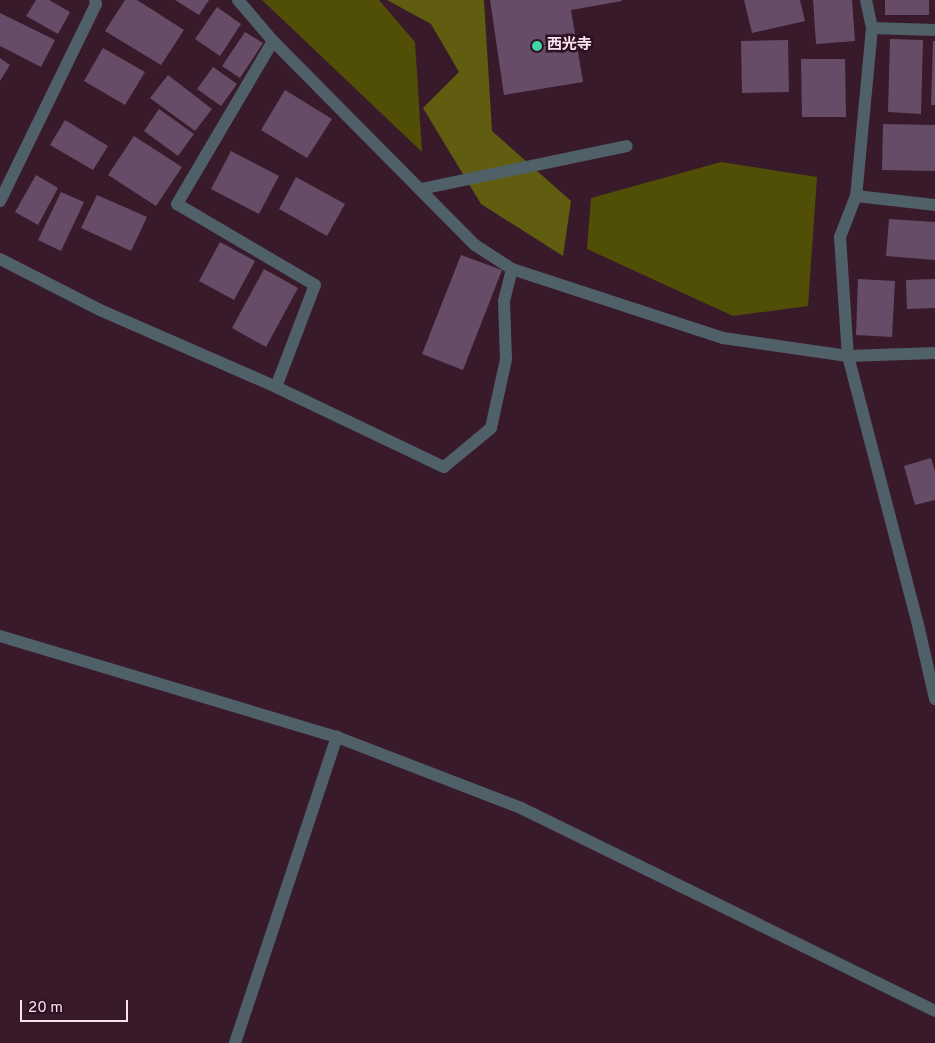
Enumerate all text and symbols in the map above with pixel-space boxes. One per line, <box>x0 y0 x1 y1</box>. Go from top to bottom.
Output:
place label: 西光寺 <box>547 37 592 55</box>
marker: 西光寺 <box>531 40 543 52</box>
scale bar <box>22 990 130 1022</box>
text: 20 m <box>28 999 63 1018</box>

